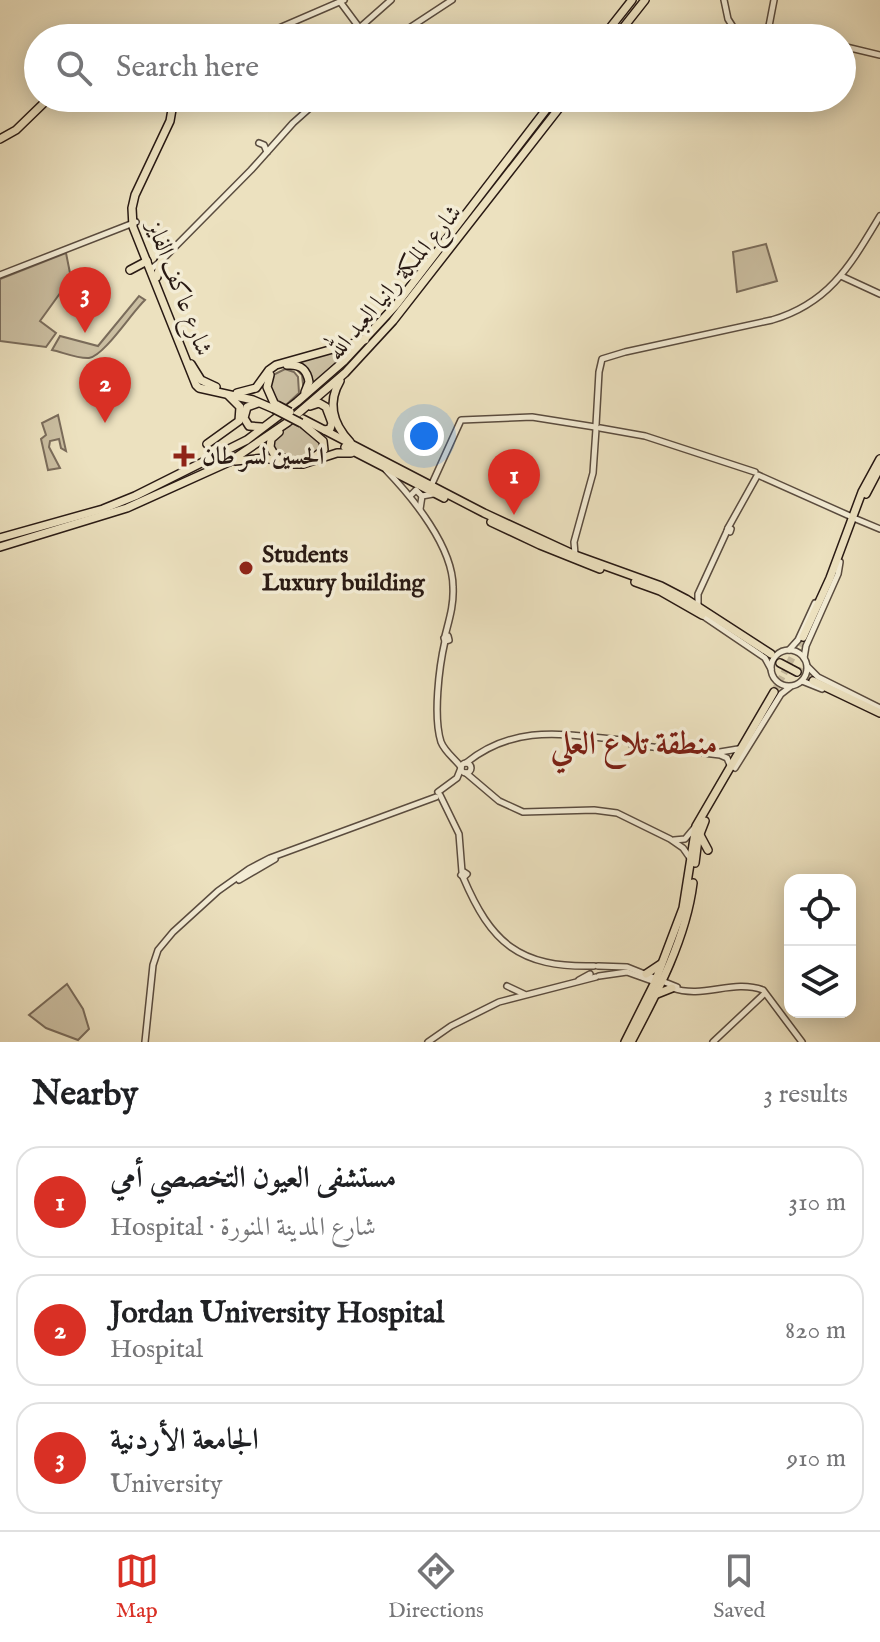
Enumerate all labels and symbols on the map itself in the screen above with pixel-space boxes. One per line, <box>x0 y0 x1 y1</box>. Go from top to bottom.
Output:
street label: شارع الملكة رانيا العبد الله <box>317 196 472 369</box>
street label: شارع عاكف الفايز <box>135 214 219 362</box>
pin: 3 <box>59 267 111 333</box>
pin: 2 <box>79 357 131 423</box>
your location <box>404 416 444 456</box>
place label: الحسين لسر طان <box>202 442 324 473</box>
marker: الحسين لسر طان <box>173 445 195 467</box>
pin: 1 <box>488 449 540 515</box>
place label: Students Luxury building <box>262 540 426 599</box>
marker: Students Luxury building <box>237 559 255 577</box>
district label: منطقة تلاع العلي <box>549 725 718 774</box>

